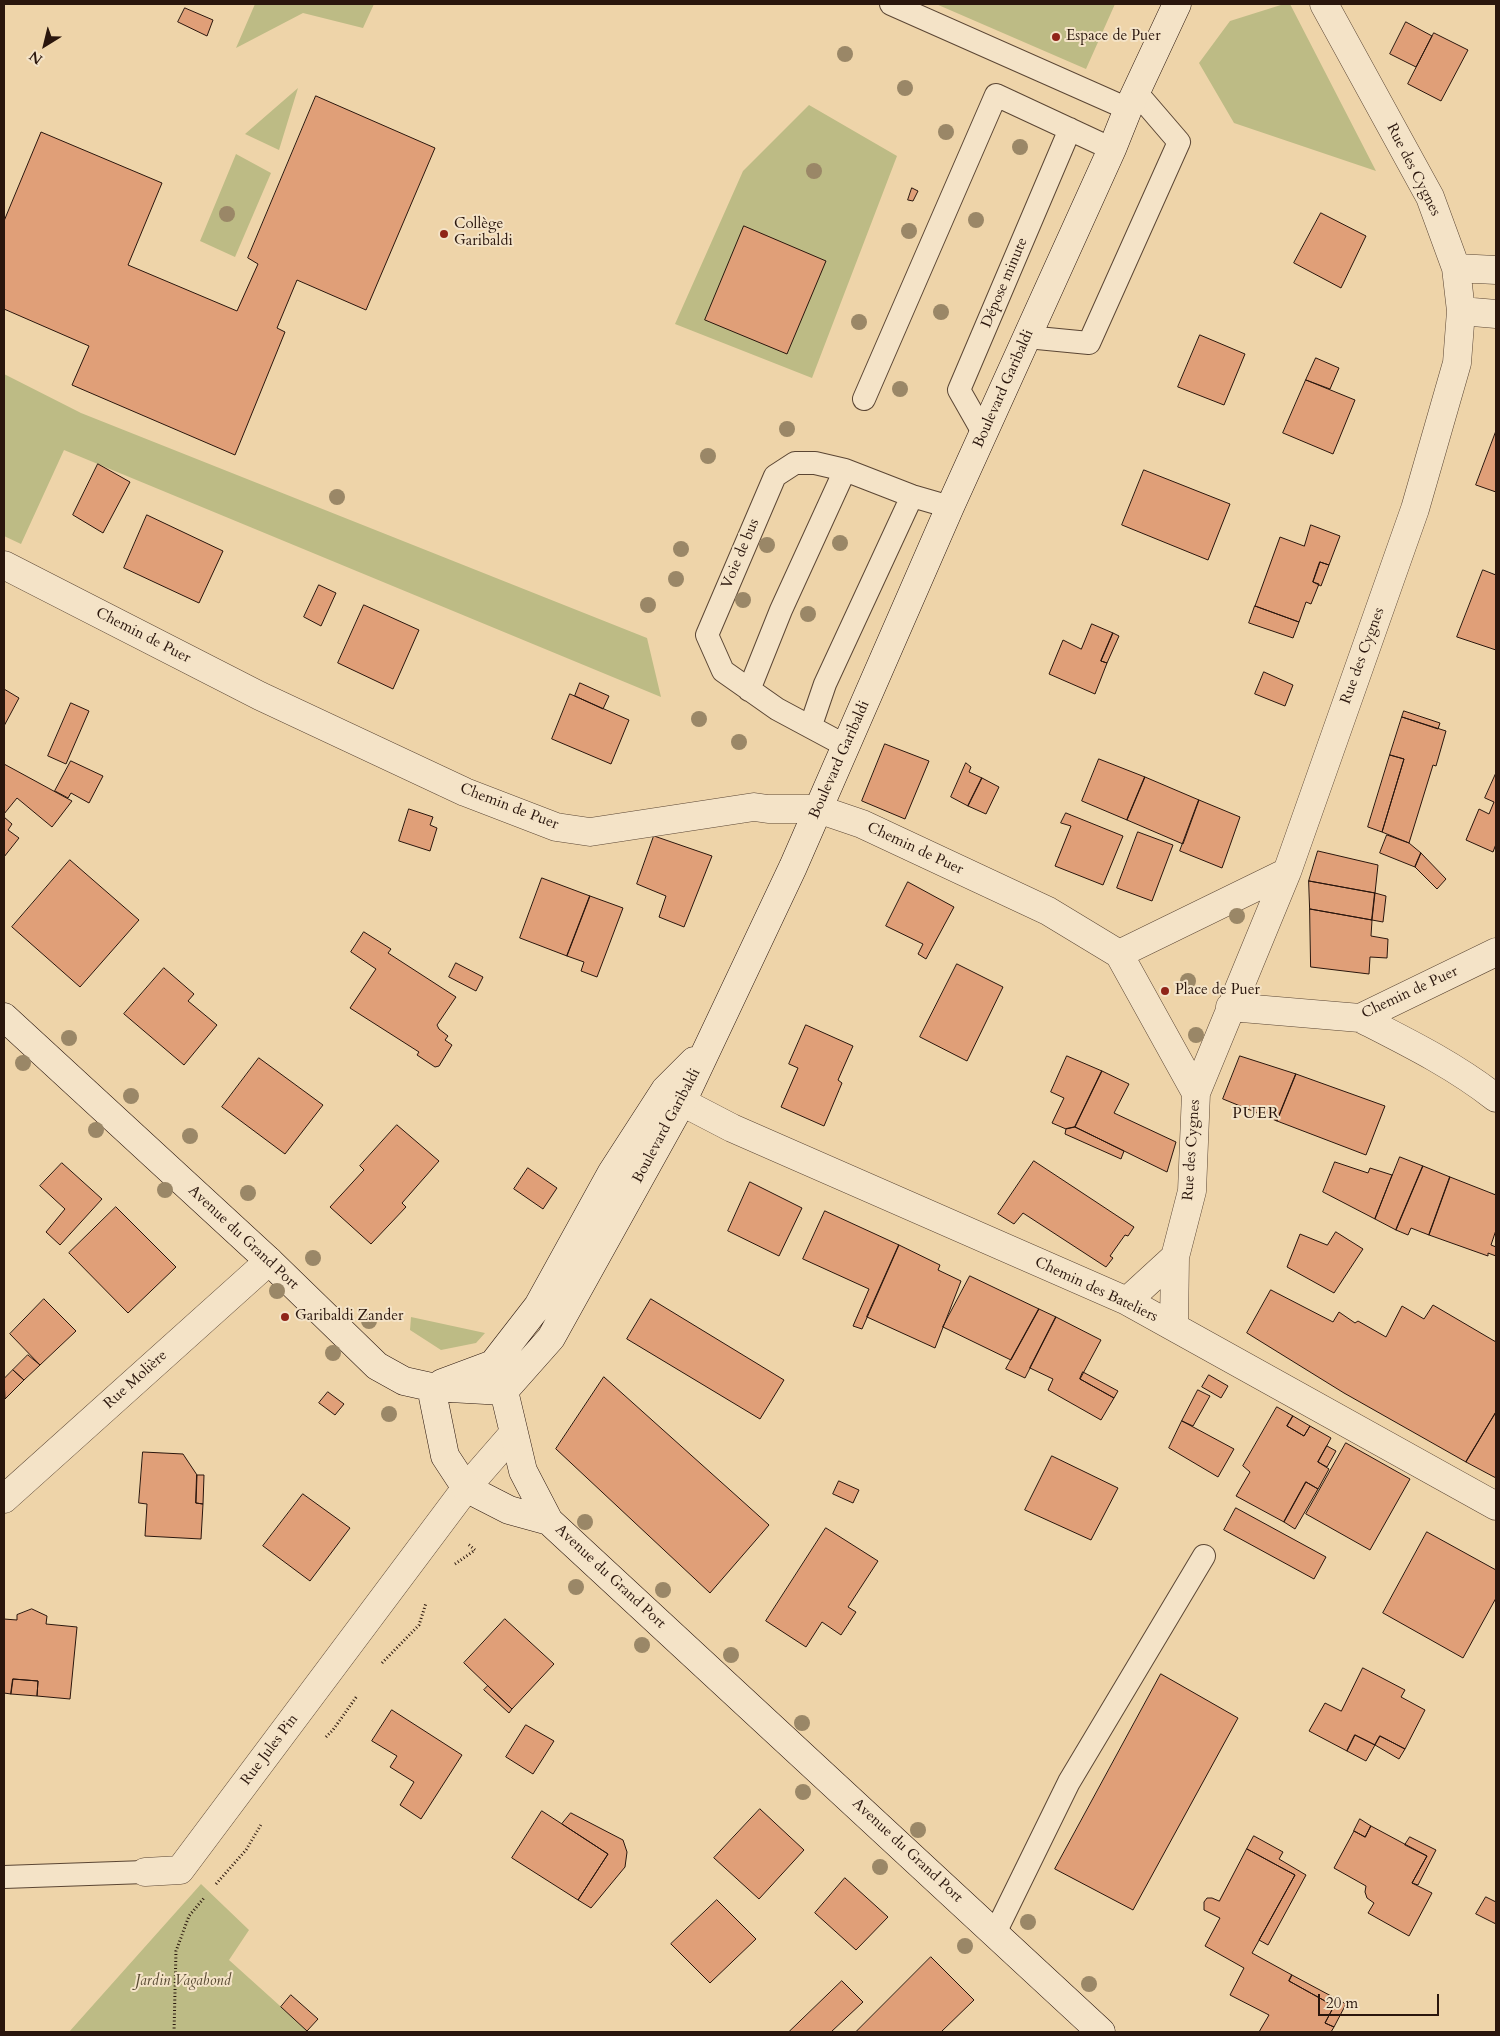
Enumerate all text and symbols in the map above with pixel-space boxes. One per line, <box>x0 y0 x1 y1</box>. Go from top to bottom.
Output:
north arrow <box>20 20 70 70</box>
place label: Espace de Puer <box>1066 28 1161 46</box>
marker: Espace de Puer <box>1050 31 1062 43</box>
text: N <box>25 46 46 69</box>
street label: Rue des Cygnes <box>1382 121 1444 219</box>
place label: Collège Garibaldi <box>454 216 513 251</box>
marker: Collège Garibaldi <box>438 228 450 240</box>
street label: Dépose minute <box>978 235 1032 331</box>
street label: Boulevard Garibaldi <box>970 327 1038 451</box>
street label: Voie de bus <box>718 516 764 592</box>
street label: Chemin de Puer <box>93 604 193 668</box>
street label: Rue des Cygnes <box>1337 605 1389 707</box>
street label: Boulevard Garibaldi <box>806 698 874 822</box>
street label: Chemin de Puer <box>457 780 561 834</box>
street label: Chemin de Puer <box>864 819 966 879</box>
street label: Chemin de Puer <box>1359 963 1461 1023</box>
place label: Place de Puer <box>1175 982 1260 1000</box>
marker: Place de Puer <box>1159 985 1171 997</box>
street label: Boulevard Garibaldi <box>629 1066 705 1186</box>
street label: Rue des Cygnes <box>1179 1099 1205 1201</box>
district label: PUER <box>1232 1104 1280 1124</box>
street label: Avenue du Grand Port <box>184 1182 302 1294</box>
street label: Chemin des Bateliers <box>1032 1254 1160 1326</box>
place label: Garibaldi Zander <box>295 1308 404 1326</box>
marker: Garibaldi Zander <box>279 1311 291 1323</box>
street label: Rue Molière <box>101 1347 171 1413</box>
street label: Avenue du Grand Port <box>551 1521 669 1633</box>
street label: Rue Jules Pin <box>238 1711 302 1789</box>
street label: Avenue du Grand Port <box>848 1795 966 1907</box>
park label: Jardin Vagabond <box>135 1973 231 1991</box>
scale bar <box>1320 1984 1441 2016</box>
text: 20 m <box>1326 1993 1358 2013</box>

